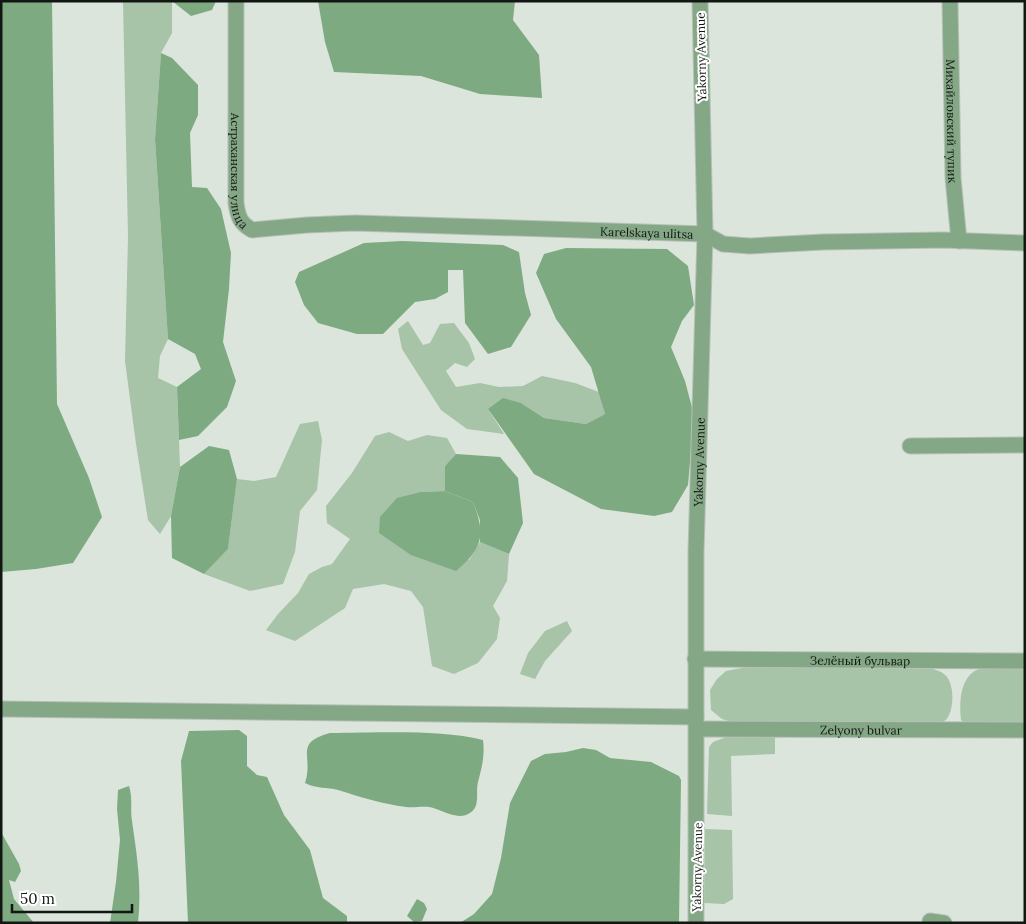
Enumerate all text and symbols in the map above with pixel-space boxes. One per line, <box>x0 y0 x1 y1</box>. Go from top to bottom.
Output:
street label: Yakorny Avenue <box>693 12 709 103</box>
street label: Михайловский тупик <box>943 59 961 184</box>
street label: Астраханская улица <box>228 112 252 232</box>
street label: Karelskaya ulitsa <box>600 223 694 241</box>
street label: Yakorny Avenue <box>690 417 707 508</box>
street label: Зелёный бульвар <box>810 652 910 668</box>
street label: Zelyony bulvar <box>820 722 903 737</box>
street label: Yakorny Avenue <box>689 822 705 913</box>
scale bar <box>12 882 132 914</box>
text: 50 m <box>20 889 55 908</box>

